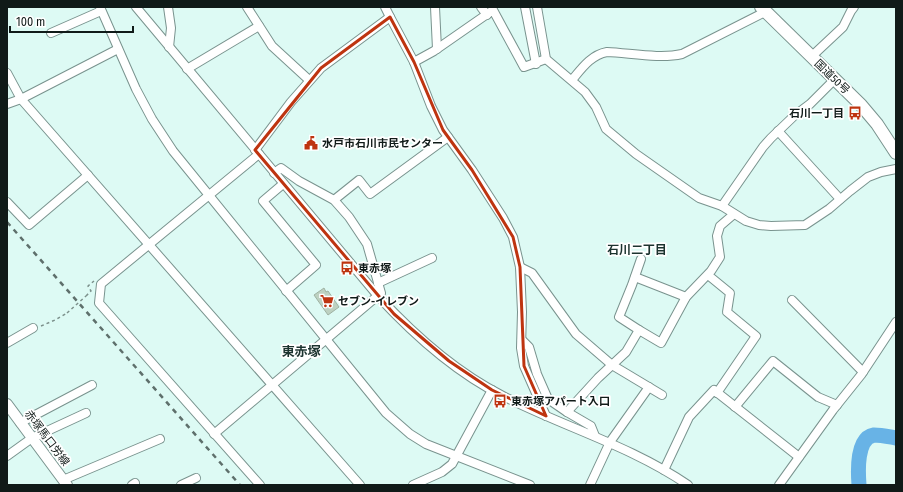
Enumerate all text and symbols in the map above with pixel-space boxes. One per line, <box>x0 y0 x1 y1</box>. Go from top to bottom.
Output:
scale bar <box>10 8 133 34</box>
text: 100 m <box>16 15 45 29</box>
street label: 国道50号 <box>812 57 852 97</box>
bus stop icon: 石川一丁目 <box>847 105 863 121</box>
place label: 石川一丁目 <box>789 107 844 120</box>
public building icon: 水戸市石川市民センター <box>303 135 319 151</box>
place label: 水戸市石川市民センター <box>322 137 443 150</box>
district label: 石川二丁目 <box>607 243 667 257</box>
bus stop icon: 東赤塚 <box>339 260 355 276</box>
place label: 東赤塚 <box>358 262 392 275</box>
supermarket icon: セブン-イレブン <box>319 293 335 309</box>
place label: セブン-イレブン <box>338 295 419 308</box>
district label: 東赤塚 <box>281 344 321 359</box>
bus stop icon: 東赤塚アパート入口 <box>492 393 508 409</box>
place label: 東赤塚アパート入口 <box>511 395 610 408</box>
street label: 赤塚馬口労線 <box>22 408 72 468</box>

